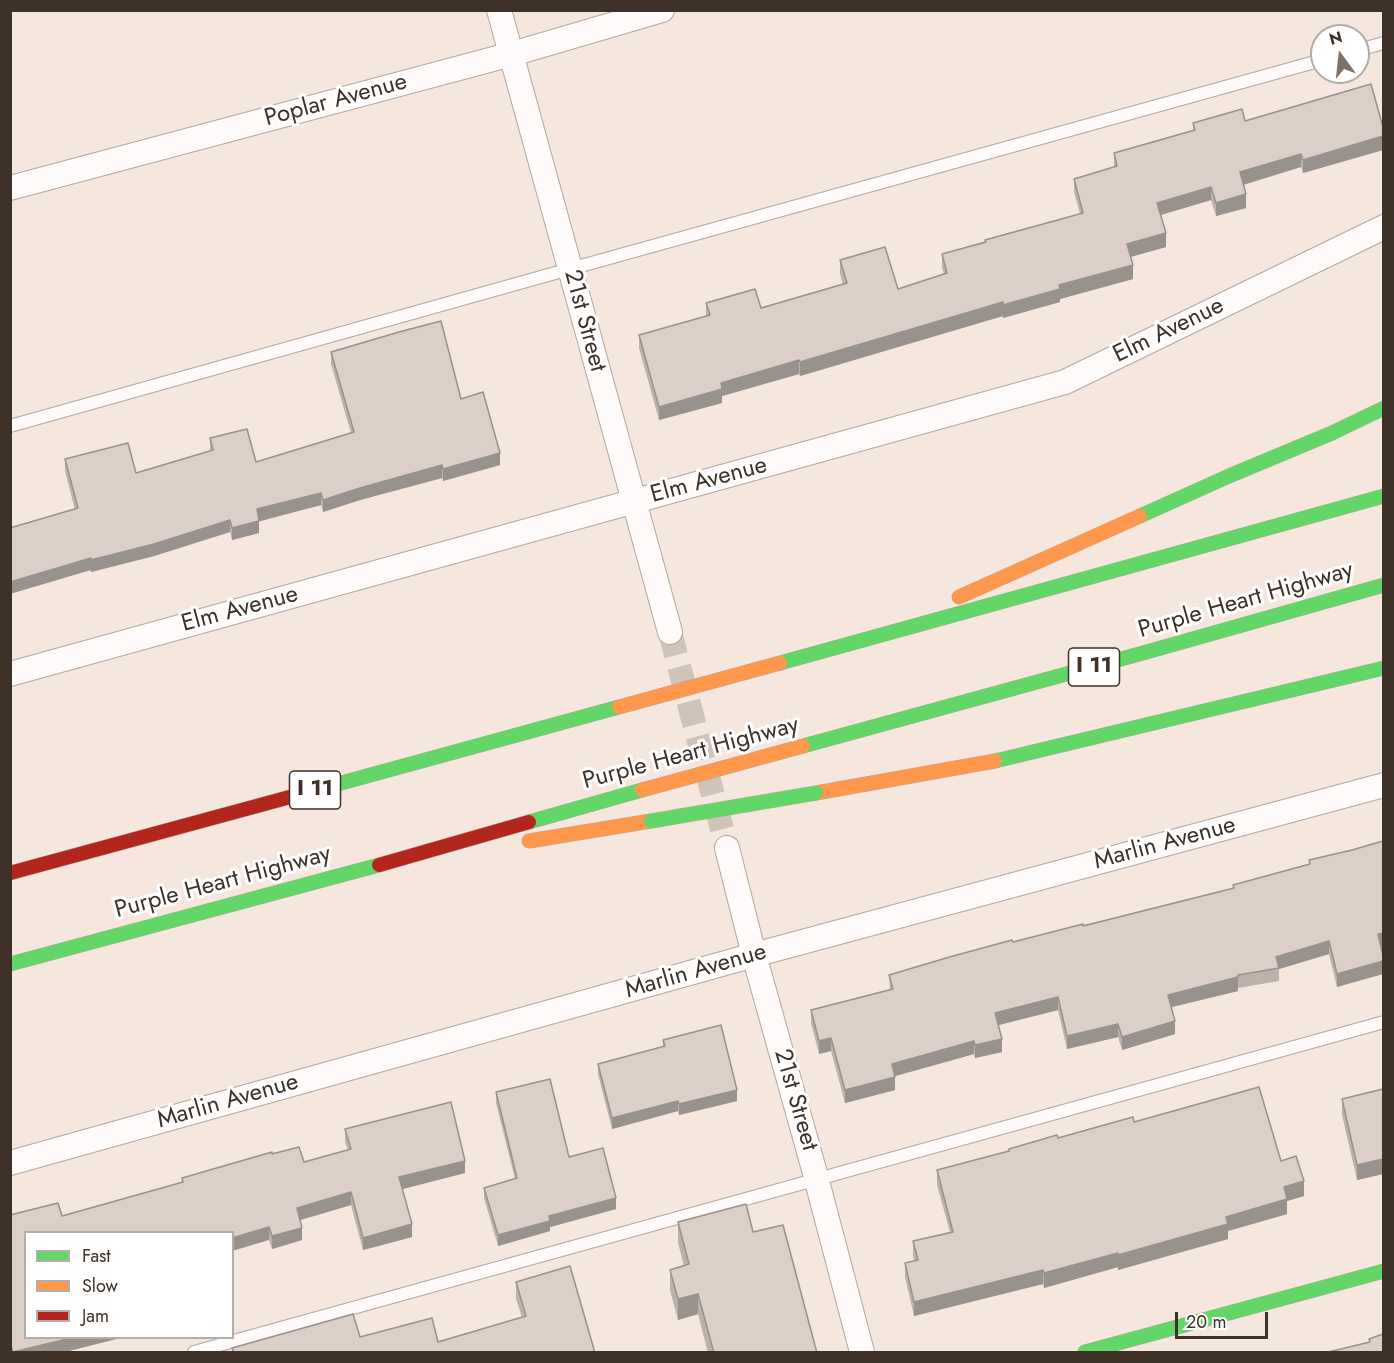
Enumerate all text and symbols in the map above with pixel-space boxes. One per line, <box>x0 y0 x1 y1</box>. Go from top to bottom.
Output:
north arrow <box>1310 24 1370 84</box>
text: N <box>1327 25 1345 51</box>
street label: Poplar Avenue <box>262 68 410 134</box>
street label: 21st Street <box>557 267 611 375</box>
street label: Elm Avenue <box>1109 292 1229 370</box>
street label: Elm Avenue <box>648 452 770 510</box>
street label: Purple Heart Highway <box>1135 557 1357 645</box>
street label: Elm Avenue <box>179 581 301 639</box>
road number: I 11 <box>1068 648 1120 686</box>
street label: Purple Heart Highway <box>580 711 802 797</box>
road number: I 11 <box>290 771 340 809</box>
street label: Marlin Avenue <box>1091 811 1239 877</box>
street label: Purple Heart Highway <box>112 840 334 926</box>
street label: Marlin Avenue <box>622 938 770 1006</box>
street label: 21st Street <box>767 1046 823 1154</box>
street label: Marlin Avenue <box>154 1068 302 1136</box>
legend <box>24 1231 234 1339</box>
text: Fast <box>82 1243 111 1269</box>
text: Slow <box>82 1273 118 1299</box>
scale bar <box>1178 1300 1271 1338</box>
text: Jam <box>82 1303 109 1329</box>
text: 20 m <box>1186 1309 1226 1335</box>

